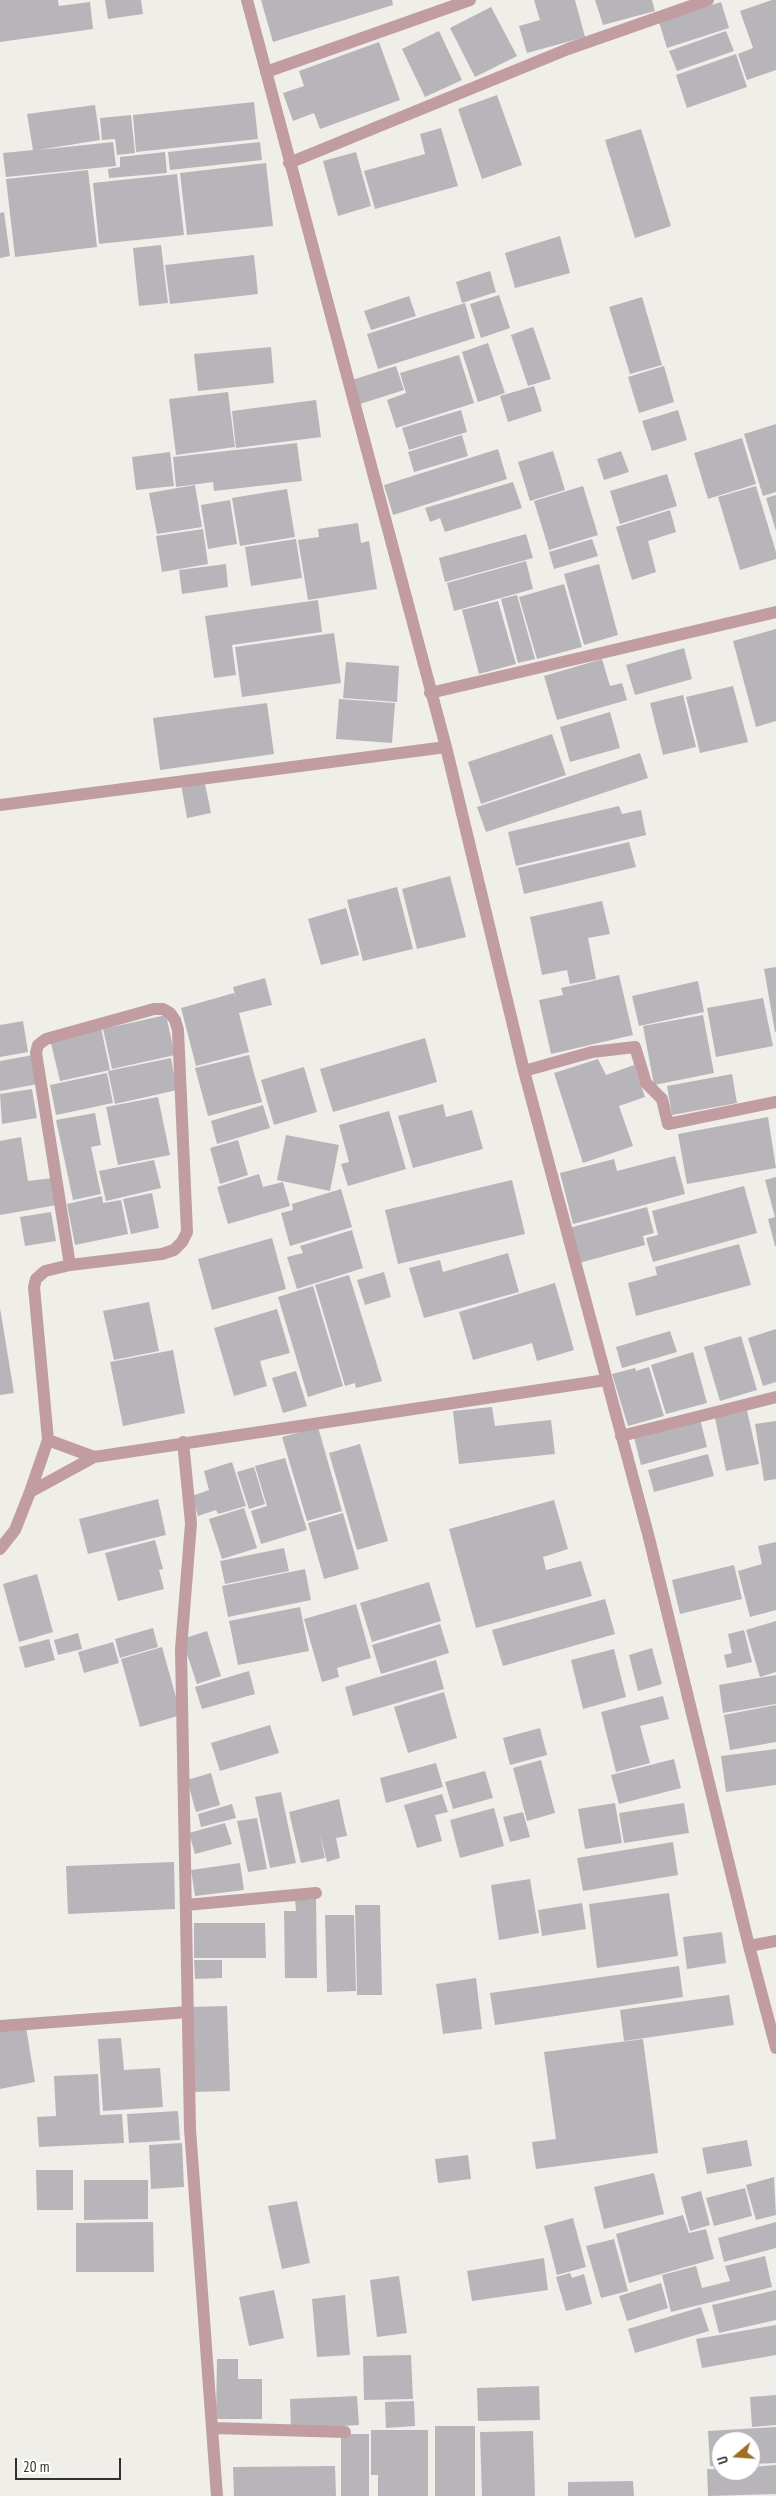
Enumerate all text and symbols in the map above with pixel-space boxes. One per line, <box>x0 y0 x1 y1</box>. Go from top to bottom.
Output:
north arrow <box>711 2431 761 2481</box>
scale bar <box>18 2448 124 2480</box>
text: U <box>713 2454 732 2467</box>
text: 20 m <box>23 2457 49 2476</box>

